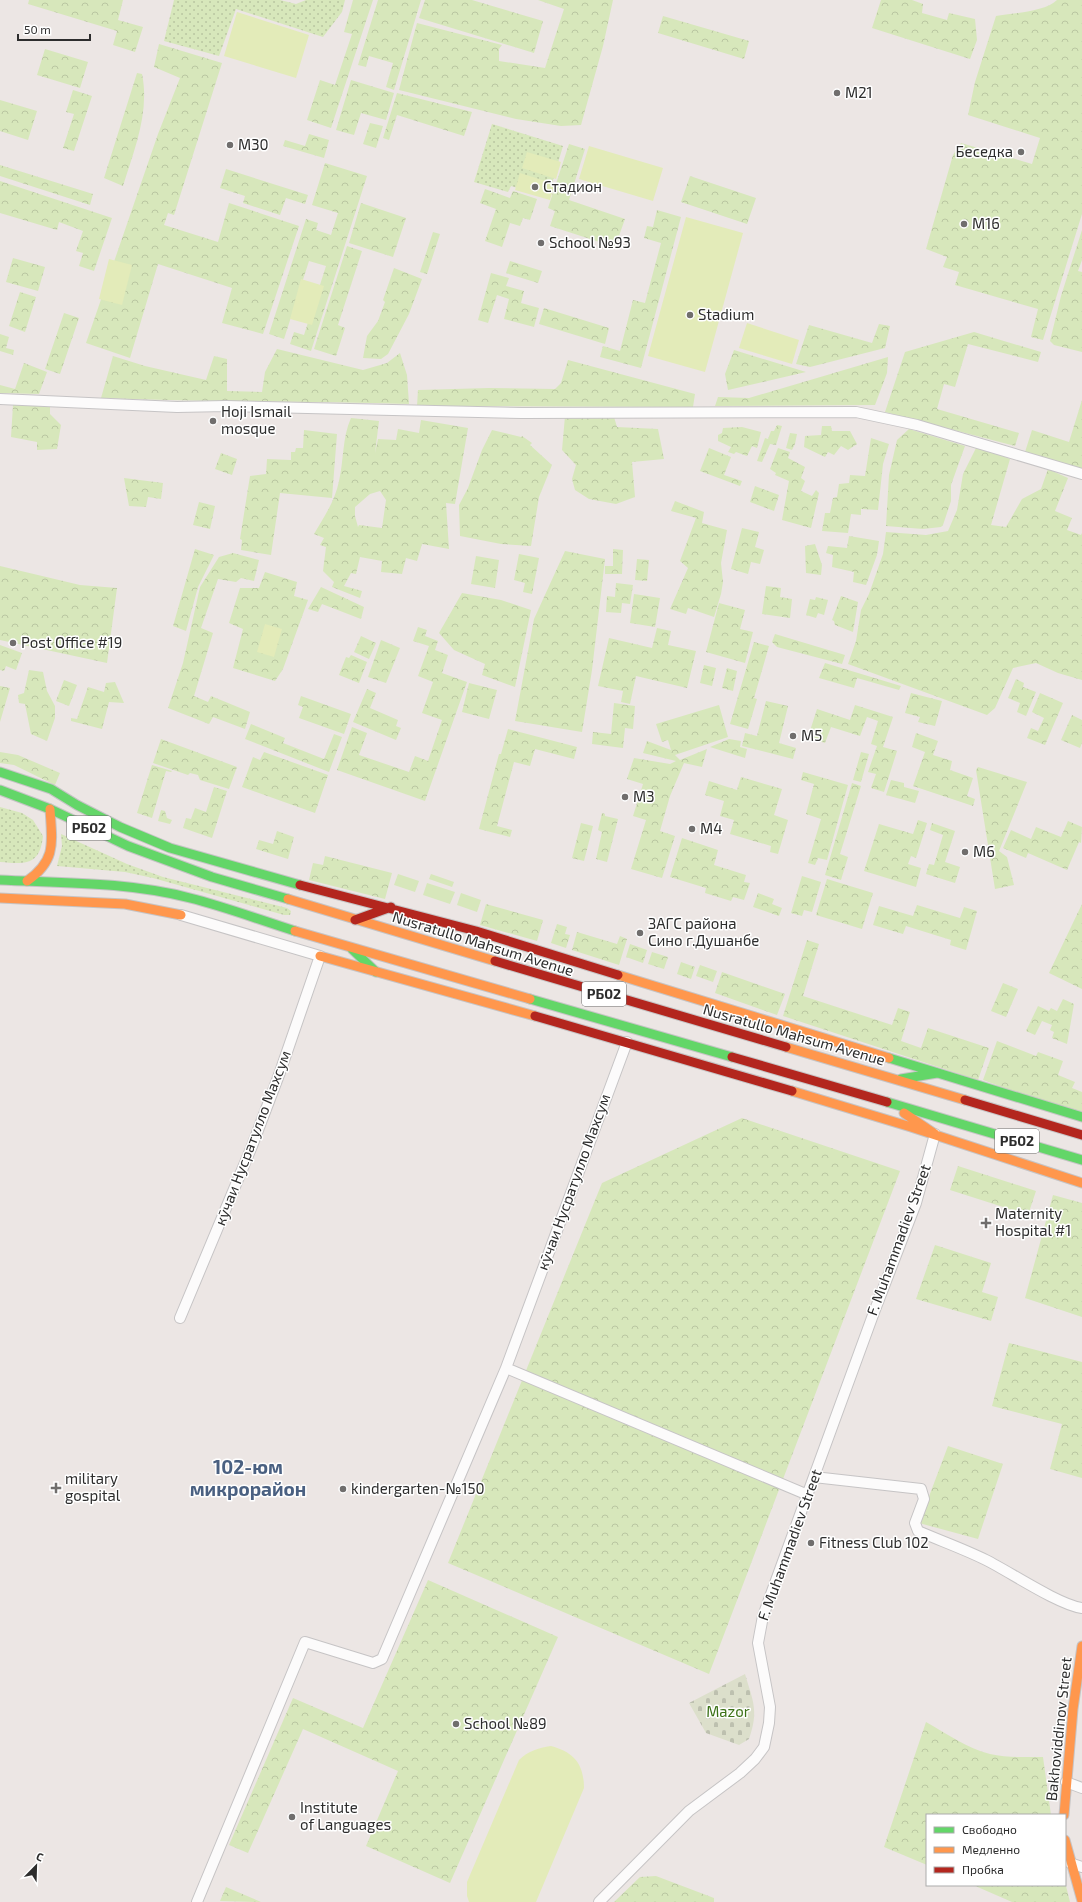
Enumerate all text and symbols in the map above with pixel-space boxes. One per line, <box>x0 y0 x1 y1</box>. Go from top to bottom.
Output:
scale bar <box>18 16 90 42</box>
text: 50 m <box>24 22 51 36</box>
place label: М21 <box>845 83 873 101</box>
marker: М21 <box>832 88 842 98</box>
place label: М30 <box>238 135 269 153</box>
marker: М30 <box>225 140 235 150</box>
place label: Беседка <box>956 142 1013 160</box>
marker: Беседка <box>1016 147 1026 157</box>
place label: Стадион <box>543 177 602 195</box>
marker: Стадион <box>530 182 540 192</box>
place label: М16 <box>972 214 1000 232</box>
marker: М16 <box>959 219 969 229</box>
place label: School №93 <box>549 233 631 251</box>
marker: School №93 <box>536 238 546 248</box>
place label: Stadium <box>698 305 754 323</box>
marker: Stadium <box>685 310 695 320</box>
place label: Hoji Ismail mosque <box>221 402 292 437</box>
marker: Hoji Ismail mosque <box>208 416 218 426</box>
place label: Post Office #19 <box>21 633 122 651</box>
marker: Post Office #19 <box>8 638 18 648</box>
place label: М5 <box>801 726 822 744</box>
marker: М5 <box>788 731 798 741</box>
place label: M3 <box>633 787 655 805</box>
marker: M3 <box>620 792 630 802</box>
road number: РБ02 <box>67 816 111 840</box>
place label: М4 <box>700 819 722 837</box>
marker: М4 <box>687 824 697 834</box>
place label: М6 <box>973 842 995 860</box>
marker: М6 <box>960 847 970 857</box>
street label: Nusratullo Mahsum Avenue <box>390 907 576 979</box>
place label: ЗАГС района Сино г.Душанбе <box>648 914 759 950</box>
marker: ЗАГС района Сино г.Душанбе <box>635 928 645 938</box>
road number: РБ02 <box>582 982 626 1006</box>
street label: Nusratullo Mahsum Avenue <box>701 999 887 1069</box>
street label: кӯчаи Нусратулло Махсум <box>210 1048 295 1228</box>
street label: кӯчаи Нусратулло Махсум <box>533 1091 614 1273</box>
road number: РБ02 <box>995 1129 1039 1153</box>
street label: F. Muhammadiev Street <box>862 1161 934 1318</box>
place label: Maternity Hospital #1 <box>995 1204 1071 1239</box>
marker: Maternity Hospital #1 <box>980 1217 992 1229</box>
district label: 102-юм микрорайон <box>190 1455 306 1500</box>
street label: F. Muhammadiev Street <box>753 1466 825 1623</box>
place label: military gospital <box>65 1469 121 1504</box>
place label: kindergarten-№150 <box>351 1479 485 1497</box>
marker: military gospital <box>50 1482 62 1494</box>
marker: kindergarten-№150 <box>338 1484 348 1494</box>
place label: Fitness Club 102 <box>819 1533 929 1551</box>
marker: Fitness Club 102 <box>806 1538 816 1548</box>
street label: Bakhoviddinov Street <box>1041 1656 1075 1802</box>
park label: Mazor <box>706 1702 750 1720</box>
place label: School №89 <box>464 1714 547 1732</box>
marker: School №89 <box>451 1719 461 1729</box>
place label: Institute of Languages <box>300 1798 391 1833</box>
marker: Institute of Languages <box>287 1812 297 1822</box>
legend <box>926 1814 1066 1886</box>
text: Свободно <box>962 1822 1017 1836</box>
text: Медленно <box>962 1842 1020 1856</box>
north arrow <box>16 1846 56 1886</box>
text: С <box>35 1849 46 1864</box>
text: Пробка <box>962 1862 1004 1876</box>

